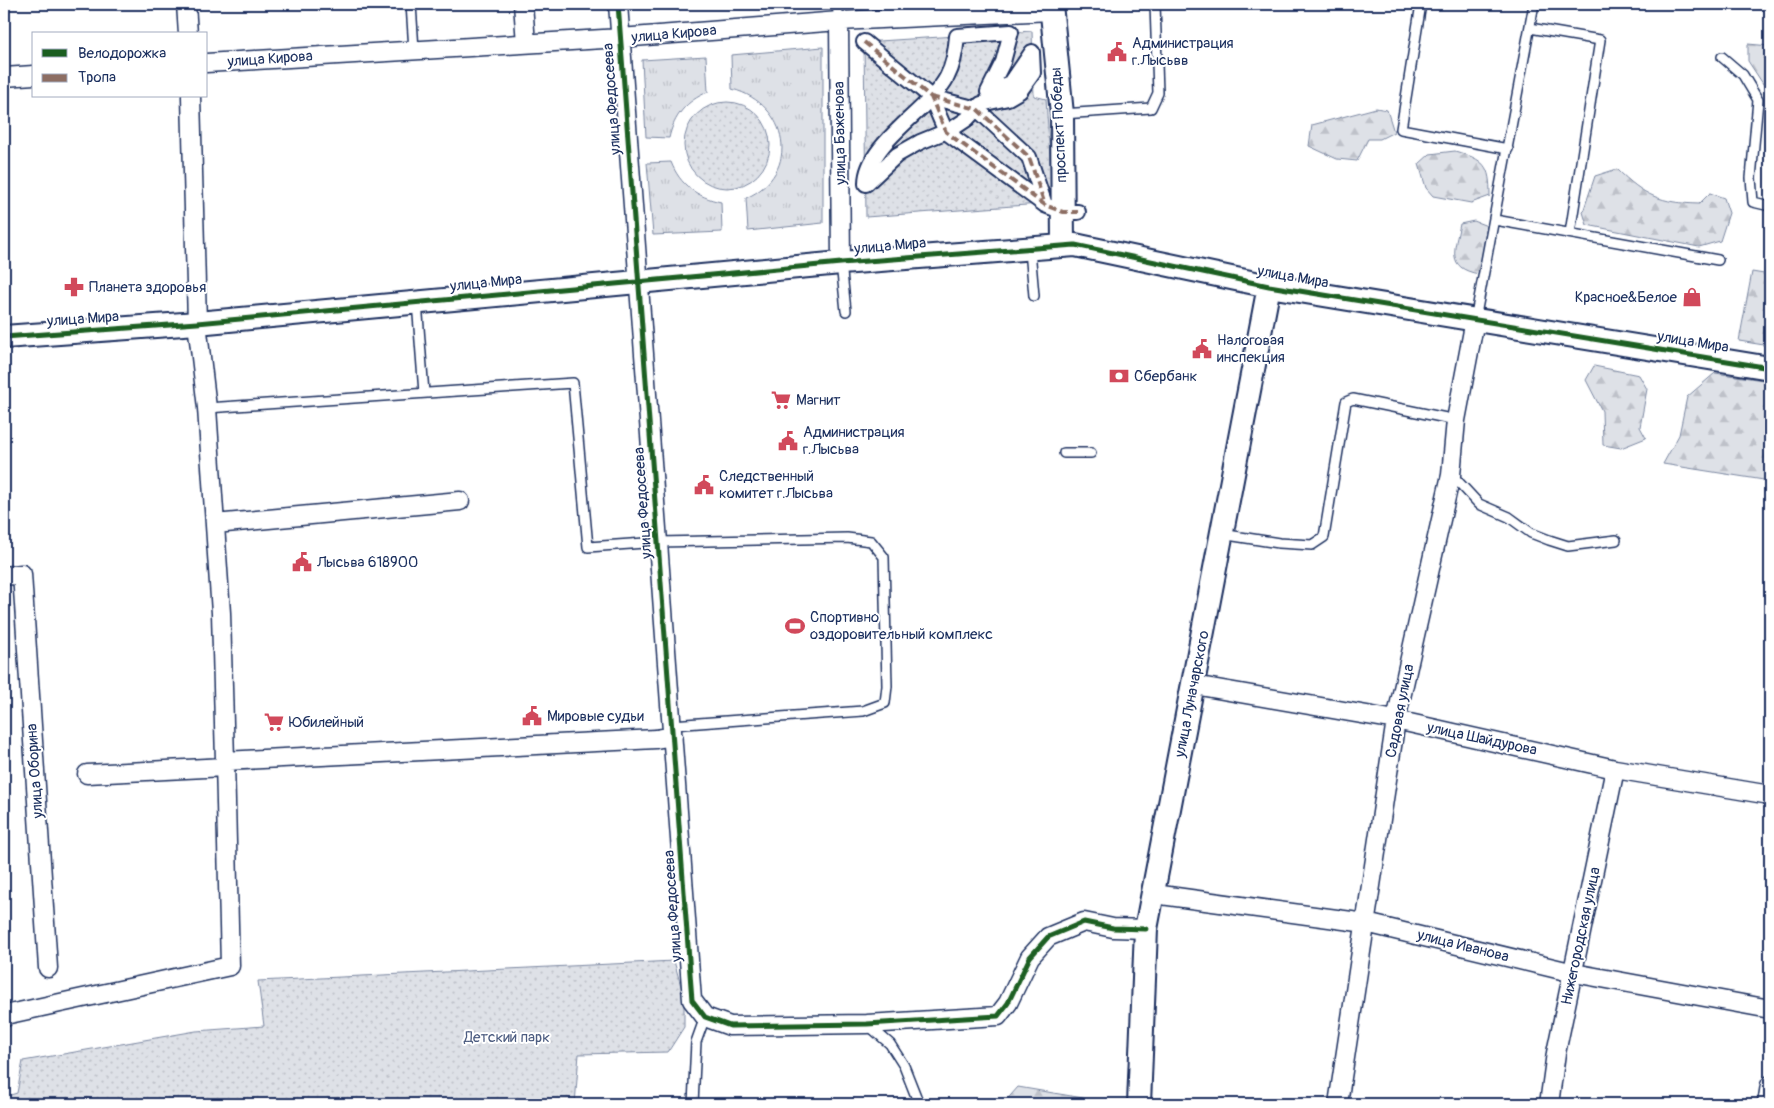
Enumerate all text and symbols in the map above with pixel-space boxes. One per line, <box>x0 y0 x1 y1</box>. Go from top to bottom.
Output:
street label: улица Кирова <box>630 21 717 47</box>
legend <box>32 32 208 98</box>
place label: Администрация г.Лысьвв <box>1132 34 1233 70</box>
public building icon: Администрация г.Лысьвв <box>1106 41 1128 63</box>
street label: улица Федосеева <box>599 43 625 156</box>
text: Велодорожка <box>78 44 166 63</box>
street label: улица Кирова <box>226 47 313 72</box>
street label: проспект Победы <box>1046 67 1072 183</box>
text: Тропа <box>78 68 116 87</box>
street label: улица Баженова <box>830 81 850 186</box>
street label: улица Мира <box>852 233 927 259</box>
street label: улица Мира <box>1255 261 1330 293</box>
street label: улица Мира <box>448 270 523 296</box>
pharmacy icon: Планета здоровья <box>63 276 85 298</box>
place label: Планета здоровья <box>89 278 206 297</box>
shop icon: Красное&Белое <box>1681 286 1703 308</box>
place label: Красное&Белое <box>1575 288 1678 307</box>
street label: улица Мира <box>45 307 120 331</box>
street label: улица Мира <box>1655 327 1730 357</box>
place label: Налоговая инспекция <box>1217 331 1285 367</box>
public building icon: Налоговая инспекция <box>1191 338 1213 360</box>
bank icon: Сбербанк <box>1108 365 1130 387</box>
place label: Сбербанк <box>1134 367 1197 386</box>
supermarket icon: Магнит <box>770 389 792 411</box>
place label: Магнит <box>796 391 841 410</box>
place label: Администрация г.Лысьва <box>803 423 904 459</box>
public building icon: Администрация г.Лысьва <box>777 430 799 452</box>
street label: улица Федосеева <box>630 447 656 560</box>
place label: Следственный комитет г.Лысьва <box>719 467 833 503</box>
public building icon: Следственный комитет г.Лысьва <box>693 474 715 496</box>
public building icon: Лысьва 618900 <box>291 551 313 573</box>
place label: Лысьва 618900 <box>316 553 418 572</box>
place label: Спортивно оздоровительный комплекс <box>810 608 993 644</box>
sports icon: Спортивно оздоровительный комплекс <box>784 615 806 637</box>
street label: улица Луначарского <box>1170 629 1214 760</box>
street label: Садовая улица <box>1382 662 1418 760</box>
public building icon: Мировые судьи <box>521 705 543 727</box>
place label: Мировые судьи <box>547 707 644 726</box>
supermarket icon: Юбилейный <box>263 711 285 733</box>
place label: Юбилейный <box>289 713 364 732</box>
street label: улица Шайдурова <box>1424 718 1539 760</box>
street label: улица Оборина <box>22 723 48 820</box>
street label: улица Федосеева <box>660 850 686 963</box>
street label: Нижегородская улица <box>1557 865 1605 1007</box>
street label: улица Иванова <box>1414 925 1511 967</box>
park label: Детский парк <box>463 1028 550 1047</box>

